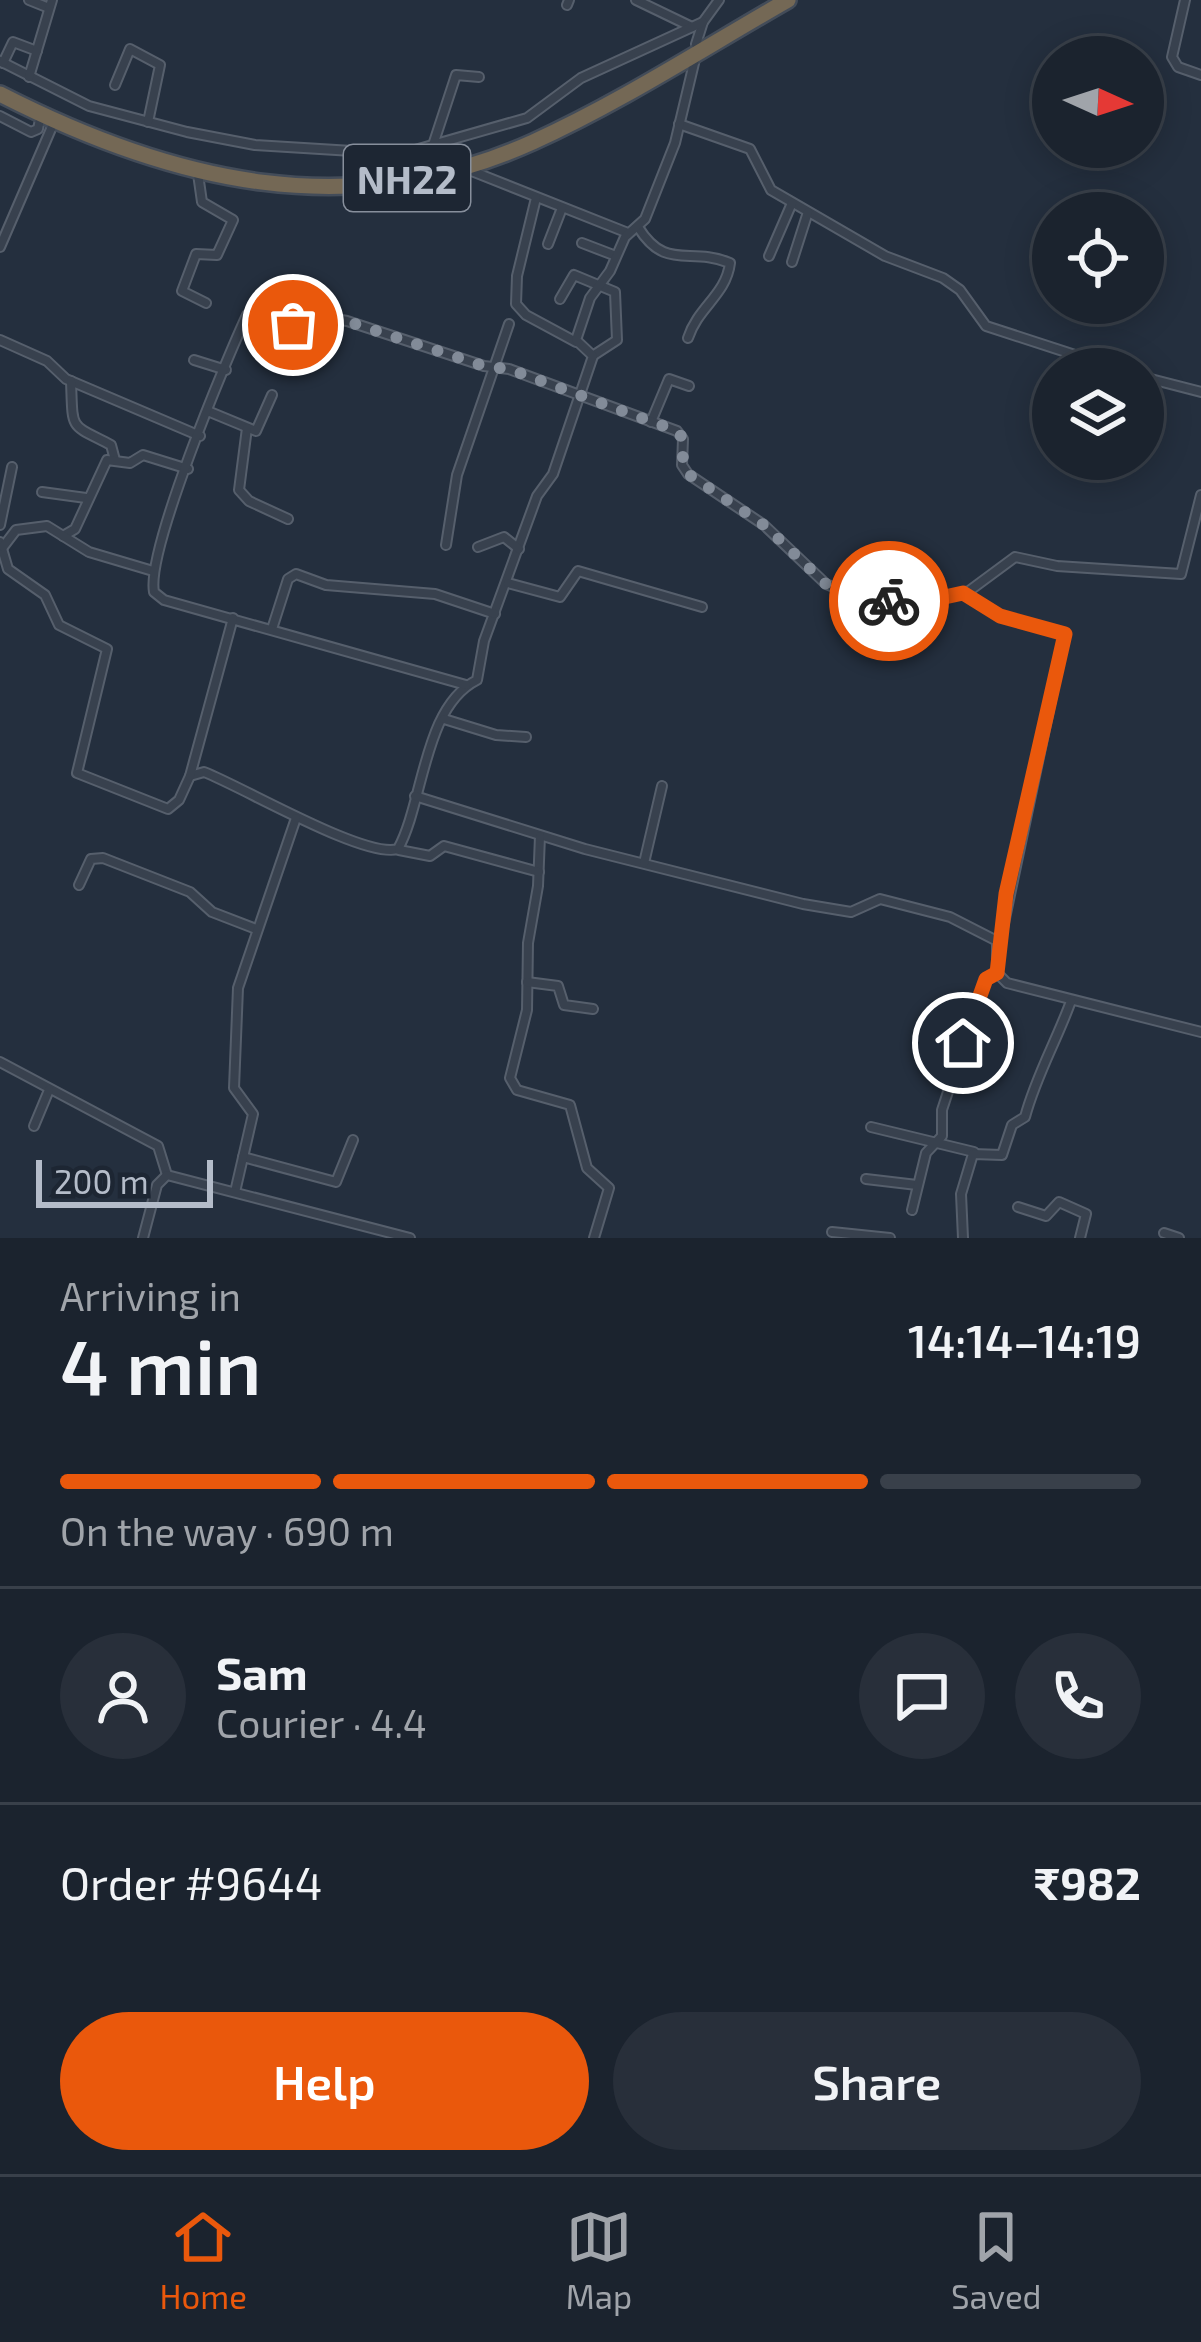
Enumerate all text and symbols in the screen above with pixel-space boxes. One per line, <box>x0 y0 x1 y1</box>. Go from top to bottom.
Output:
north arrow <box>1032 36 1164 168</box>
map controls <box>1032 36 1164 480</box>
road number: NH22 <box>344 145 470 211</box>
button: locate <box>1032 192 1164 324</box>
pin <box>242 274 344 376</box>
icon: bag <box>260 292 326 358</box>
button: layers <box>1032 348 1164 480</box>
courier <box>829 541 949 661</box>
icon: bike <box>856 568 922 634</box>
pin <box>912 992 1014 1094</box>
icon: home <box>930 1010 996 1076</box>
scale bar <box>36 1154 213 1207</box>
text: 200 m <box>54 1161 149 1201</box>
text: Arriving in <box>60 1272 241 1319</box>
text: 14:14–14:19 <box>908 1313 1141 1367</box>
text: 4 min <box>60 1317 261 1411</box>
text: On the way · 690 m <box>60 1507 394 1554</box>
button: person <box>60 1633 186 1759</box>
button: chat <box>859 1633 985 1759</box>
button: phone <box>1015 1633 1141 1759</box>
text: Sam <box>216 1645 308 1699</box>
text: Courier · 4.4 <box>216 1699 427 1746</box>
text: Order #9644 <box>60 1855 322 1909</box>
text: ₹982 <box>1034 1855 1141 1909</box>
button: Help <box>60 2012 589 2150</box>
button: Share <box>613 2012 1141 2150</box>
tab: Home <box>159 2204 247 2316</box>
tab: Map <box>566 2204 632 2316</box>
tab: Saved <box>951 2204 1042 2316</box>

